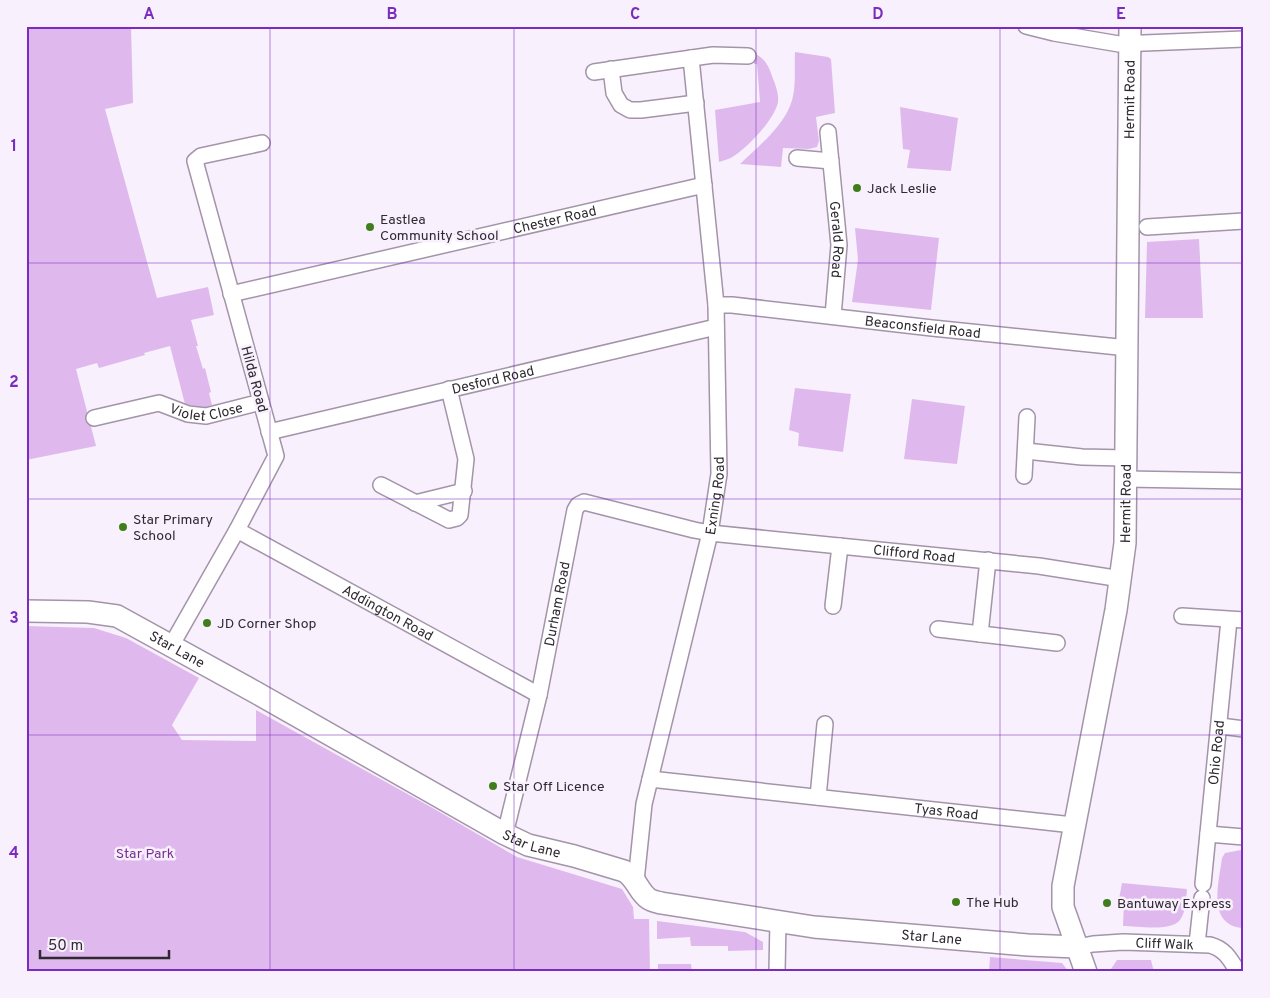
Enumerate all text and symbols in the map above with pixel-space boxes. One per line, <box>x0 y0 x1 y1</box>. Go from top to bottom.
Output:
text: A <box>143 5 155 25</box>
text: B <box>386 5 398 25</box>
text: C <box>630 5 640 25</box>
text: D <box>872 5 884 25</box>
text: E <box>1116 5 1126 25</box>
street label: Hermit Road <box>1122 60 1140 139</box>
text: 1 <box>11 137 17 157</box>
place label: Jack Leslie <box>867 181 936 198</box>
marker: Jack Leslie <box>851 182 863 194</box>
street label: Gerald Road <box>825 200 846 279</box>
street label: Chester Road <box>512 203 598 239</box>
place label: Eastlea Community School <box>380 212 499 245</box>
marker: Eastlea Community School <box>364 221 376 233</box>
street label: Beaconsfield Road <box>864 313 981 343</box>
street label: Hilda Road <box>237 344 271 414</box>
street label: Desford Road <box>450 363 536 399</box>
text: 2 <box>9 373 19 393</box>
street label: Violet Close <box>167 400 245 426</box>
street label: Exning Road <box>703 456 729 536</box>
street label: Hermit Road <box>1118 464 1136 543</box>
place label: Star Primary School <box>133 512 213 545</box>
marker: Star Primary School <box>117 521 129 533</box>
street label: Clifford Road <box>872 542 956 568</box>
street label: Durham Road <box>542 560 575 648</box>
street label: Addington Road <box>339 582 436 646</box>
text: 3 <box>9 609 19 629</box>
place label: JD Corner Shop <box>217 616 316 633</box>
marker: JD Corner Shop <box>201 617 213 629</box>
street label: Star Lane <box>146 628 207 673</box>
street label: Ohio Road <box>1206 719 1229 786</box>
place label: Star Off Licence <box>503 779 605 796</box>
marker: Star Off Licence <box>487 780 499 792</box>
street label: Tyas Road <box>913 801 979 825</box>
street label: Star Lane <box>499 827 562 863</box>
text: 4 <box>9 844 19 864</box>
park label: Star Park <box>116 846 174 863</box>
place label: The Hub <box>966 895 1019 912</box>
marker: The Hub <box>950 896 962 908</box>
place label: Bantuway Express <box>1117 896 1231 913</box>
marker: Bantuway Express <box>1101 897 1113 909</box>
street label: Star Lane <box>901 927 963 949</box>
scale bar <box>40 928 169 960</box>
street label: Cliff Walk <box>1135 935 1194 954</box>
text: 50 m <box>48 937 83 956</box>

